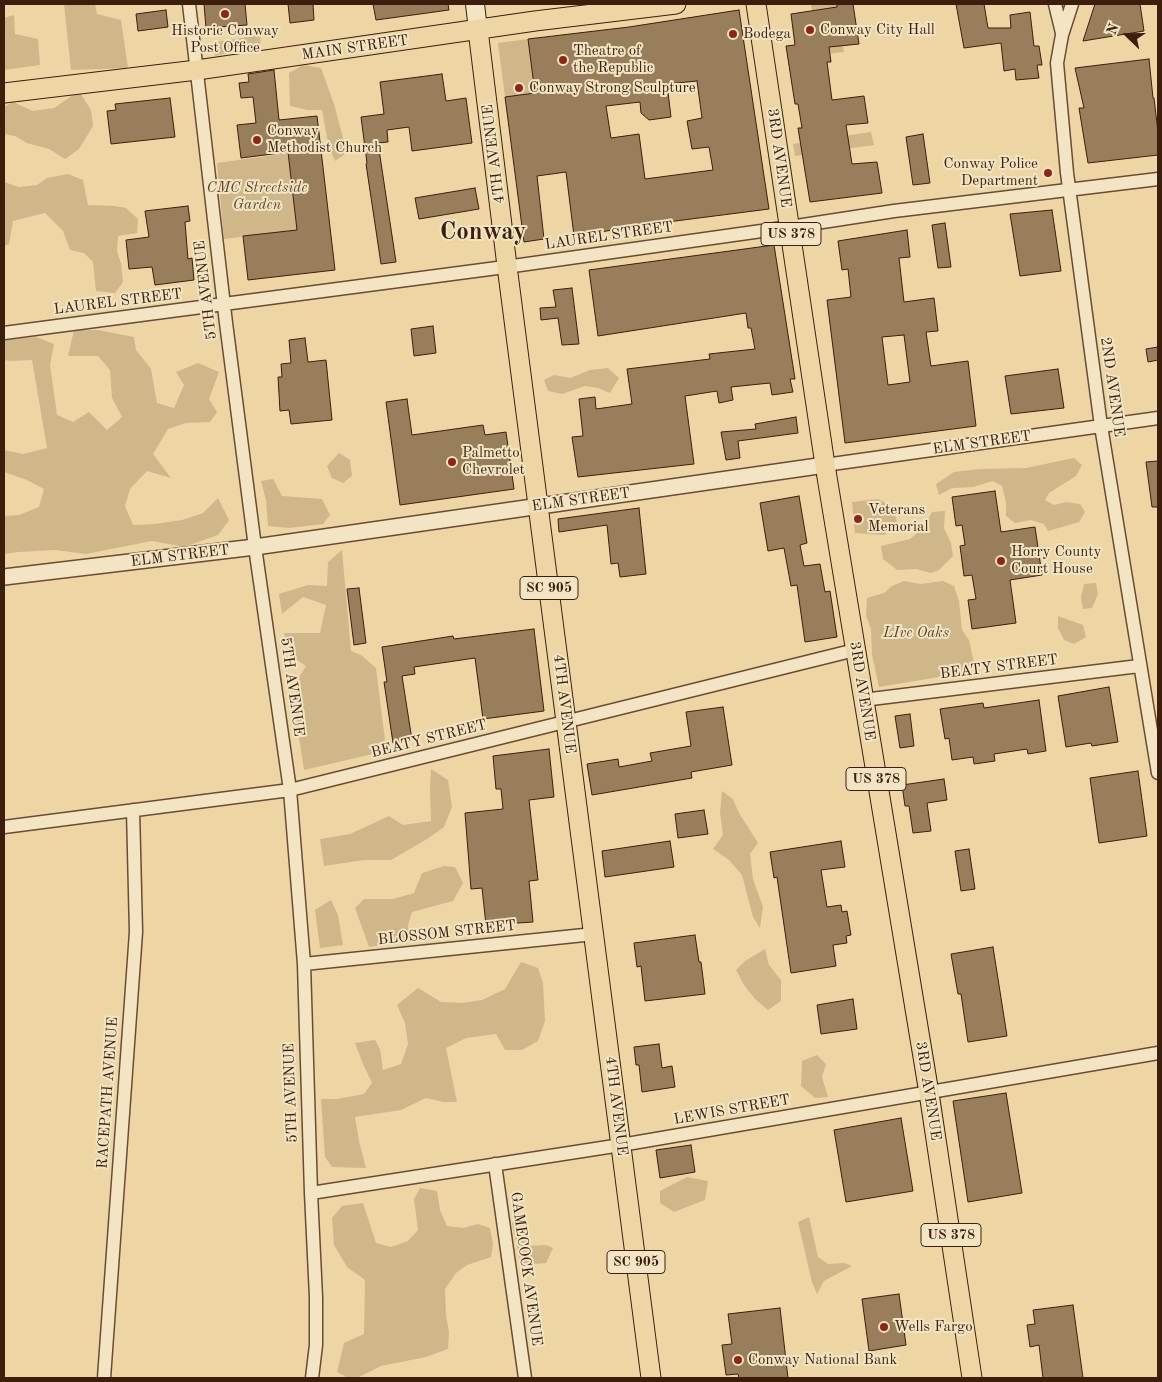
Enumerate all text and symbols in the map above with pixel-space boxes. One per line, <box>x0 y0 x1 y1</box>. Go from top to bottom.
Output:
marker: Historic Conway Post Office <box>219 8 231 20</box>
north arrow <box>1102 10 1152 60</box>
place label: Conway City Hall <box>820 21 935 39</box>
place label: Historic Conway Post Office <box>171 22 279 57</box>
text: N <box>1105 22 1122 37</box>
marker: Conway City Hall <box>804 24 816 36</box>
place label: Bodega <box>743 25 791 43</box>
marker: Bodega <box>727 28 739 40</box>
street label: MAIN STREET <box>300 32 410 64</box>
place label: Theatre of the Republic <box>573 42 653 77</box>
marker: Theatre of the Republic <box>557 54 569 66</box>
place label: Conway Strong Sculpture <box>529 79 696 97</box>
marker: Conway Strong Sculpture <box>513 82 525 94</box>
street label: 4TH AVENUE <box>479 103 509 205</box>
street label: 3RD AVENUE <box>763 107 795 209</box>
place label: Conway Methodist Church <box>267 122 382 157</box>
marker: Conway Methodist Church <box>251 134 263 146</box>
place label: Conway Police Department <box>944 155 1038 190</box>
marker: Conway Police Department <box>1042 167 1054 179</box>
park label: CMC Streetside Garden <box>207 179 307 214</box>
district label: Conway <box>440 217 526 247</box>
street label: LAUREL STREET <box>544 218 674 254</box>
road number: US 378 <box>761 222 821 245</box>
street label: 5TH AVENUE <box>191 239 221 341</box>
street label: LAUREL STREET <box>53 285 183 319</box>
street label: 2ND AVENUE <box>1096 336 1128 438</box>
street label: ELM STREET <box>932 427 1032 459</box>
place label: Palmetto Chevrolet <box>462 444 525 479</box>
marker: Palmetto Chevrolet <box>446 456 458 468</box>
street label: ELM STREET <box>531 484 631 516</box>
place label: Veterans Memorial <box>868 501 928 536</box>
marker: Veterans Memorial <box>852 513 864 525</box>
street label: ELM STREET <box>130 541 230 571</box>
place label: Horry County Court House <box>1011 543 1102 578</box>
marker: Horry County Court House <box>995 555 1007 567</box>
road number: SC 905 <box>520 576 578 600</box>
park label: LIve Oaks <box>883 624 949 642</box>
street label: 5TH AVENUE <box>276 636 308 738</box>
street label: 3RD AVENUE <box>845 640 879 742</box>
street label: BEATY STREET <box>939 651 1059 683</box>
street label: 4TH AVENUE <box>549 653 579 755</box>
street label: BEATY STREET <box>369 716 489 762</box>
road number: US 378 <box>846 768 906 791</box>
street label: BLOSSOM STREET <box>377 917 517 949</box>
street label: RACEPATH AVENUE <box>94 1016 122 1170</box>
street label: 3RD AVENUE <box>911 1040 945 1142</box>
street label: 5TH AVENUE <box>280 1043 302 1143</box>
street label: 4TH AVENUE <box>601 1055 631 1157</box>
street label: LEWIS STREET <box>672 1091 792 1129</box>
street label: GAMECOCK AVENUE <box>506 1191 546 1347</box>
road number: US 378 <box>921 1224 981 1246</box>
road number: SC 905 <box>607 1250 665 1274</box>
place label: Wells Fargo <box>894 1318 973 1336</box>
marker: Wells Fargo <box>878 1321 890 1333</box>
place label: Conway National Bank <box>748 1351 897 1369</box>
marker: Conway National Bank <box>732 1354 744 1366</box>

